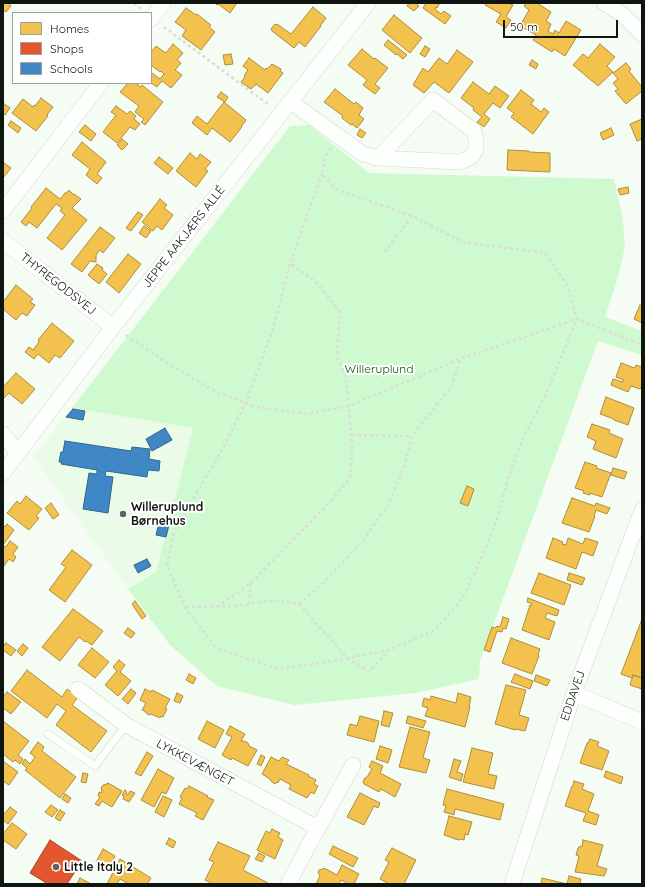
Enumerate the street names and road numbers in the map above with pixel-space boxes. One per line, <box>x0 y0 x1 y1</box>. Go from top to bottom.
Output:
street label: JEPPE AAKJÆRS ALLÉ <box>140 183 228 291</box>
street label: THYREGODSVEJ <box>17 250 99 318</box>
street label: EDDAVEJ <box>558 669 588 723</box>
street label: LYKKEVÆNGET <box>154 737 236 789</box>

